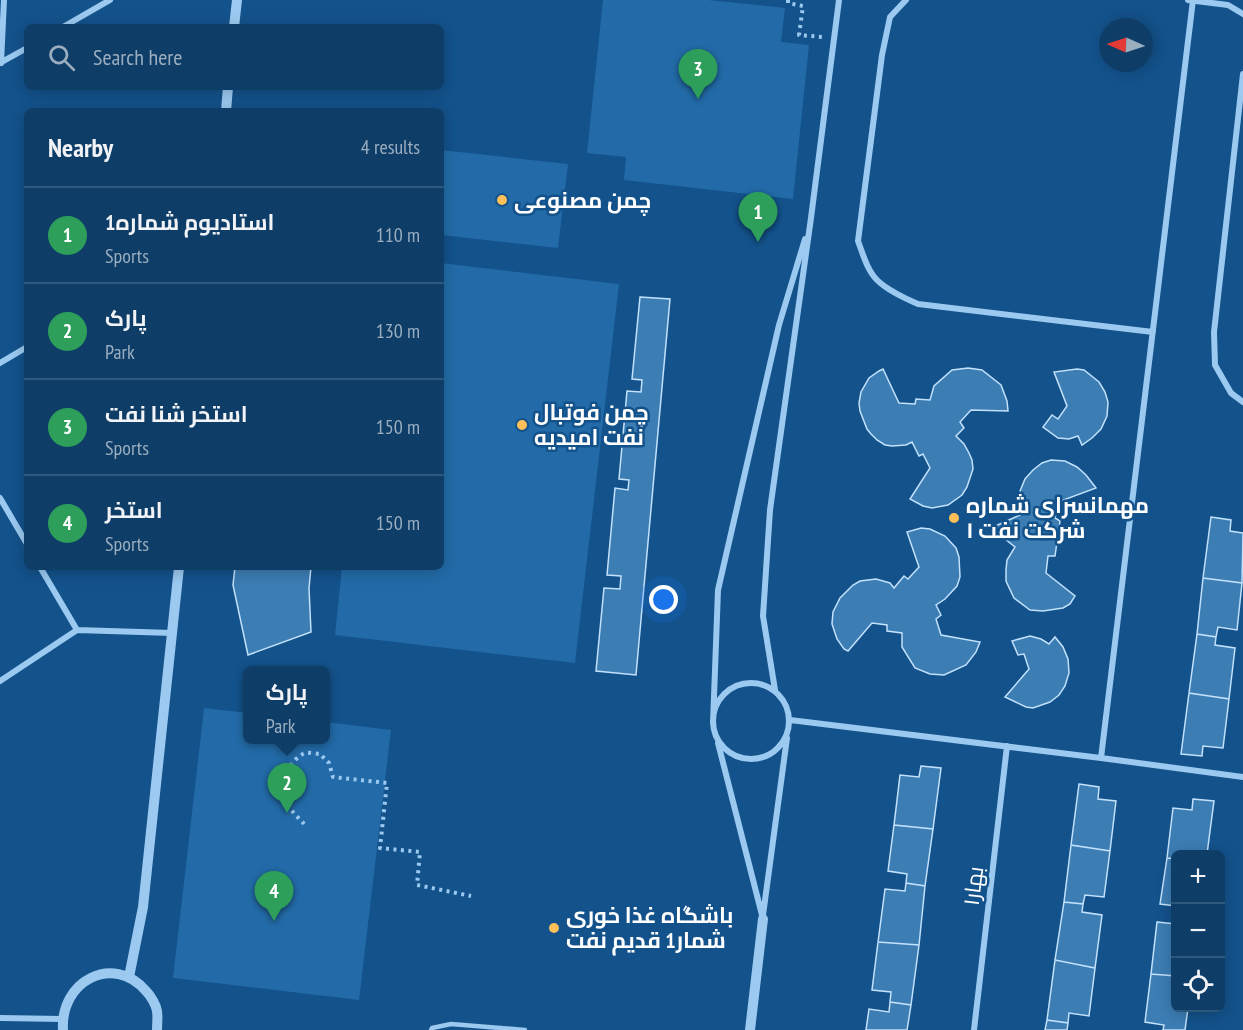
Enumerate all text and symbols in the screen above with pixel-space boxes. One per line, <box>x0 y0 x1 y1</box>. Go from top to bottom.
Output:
north arrow <box>1099 18 1153 72</box>
search box <box>24 24 444 90</box>
icon: search <box>45 41 78 74</box>
text: Search here <box>93 43 182 71</box>
pin: 3 <box>678 50 718 99</box>
text: Nearby <box>48 131 113 164</box>
text: 4 results <box>361 134 420 160</box>
place label: چمن مصنوعی <box>514 186 651 216</box>
pin: 1 <box>738 192 777 242</box>
marker: چمن مصنوعی <box>495 193 509 207</box>
text: استادیوم شماره1 <box>105 208 274 236</box>
text: 1 <box>63 222 72 248</box>
text: 110 m <box>376 222 420 248</box>
text: Sports <box>105 243 149 269</box>
text: پارک <box>105 304 147 332</box>
text: 2 <box>63 318 72 344</box>
text: 130 m <box>376 318 420 344</box>
text: Park <box>105 339 135 365</box>
place label: چمن فوتبال نفت امیدیه <box>534 398 649 451</box>
text: استخر شنا نفت <box>105 400 248 428</box>
text: 3 <box>63 414 72 440</box>
text: 150 m <box>376 414 420 440</box>
marker: چمن فوتبال نفت امیدیه <box>515 418 529 432</box>
text: Sports <box>105 435 149 461</box>
place label: مهمانسرای شماره ۱ شرکت نفت <box>966 491 1149 544</box>
text: استخر <box>105 496 163 524</box>
text: 4 <box>63 510 72 536</box>
text: 150 m <box>376 510 420 536</box>
marker: مهمانسرای شماره ۱ شرکت نفت <box>947 511 961 525</box>
text: Sports <box>105 531 149 557</box>
your location <box>649 585 678 614</box>
popup <box>243 666 330 744</box>
text: پارک <box>266 678 307 706</box>
text: Park <box>266 713 295 739</box>
pin: 2 <box>268 764 306 813</box>
map controls <box>1171 850 1225 1012</box>
button: + <box>1171 850 1225 904</box>
street label: بهار۱ <box>957 865 989 907</box>
pin: 4 <box>254 872 294 921</box>
place label: باشگاه غذا خوری شمار1 قدیم نفت <box>566 901 733 956</box>
button: − <box>1171 904 1225 958</box>
marker: باشگاه غذا خوری شمار1 قدیم نفت <box>547 921 561 935</box>
button: locate <box>1171 958 1225 1012</box>

